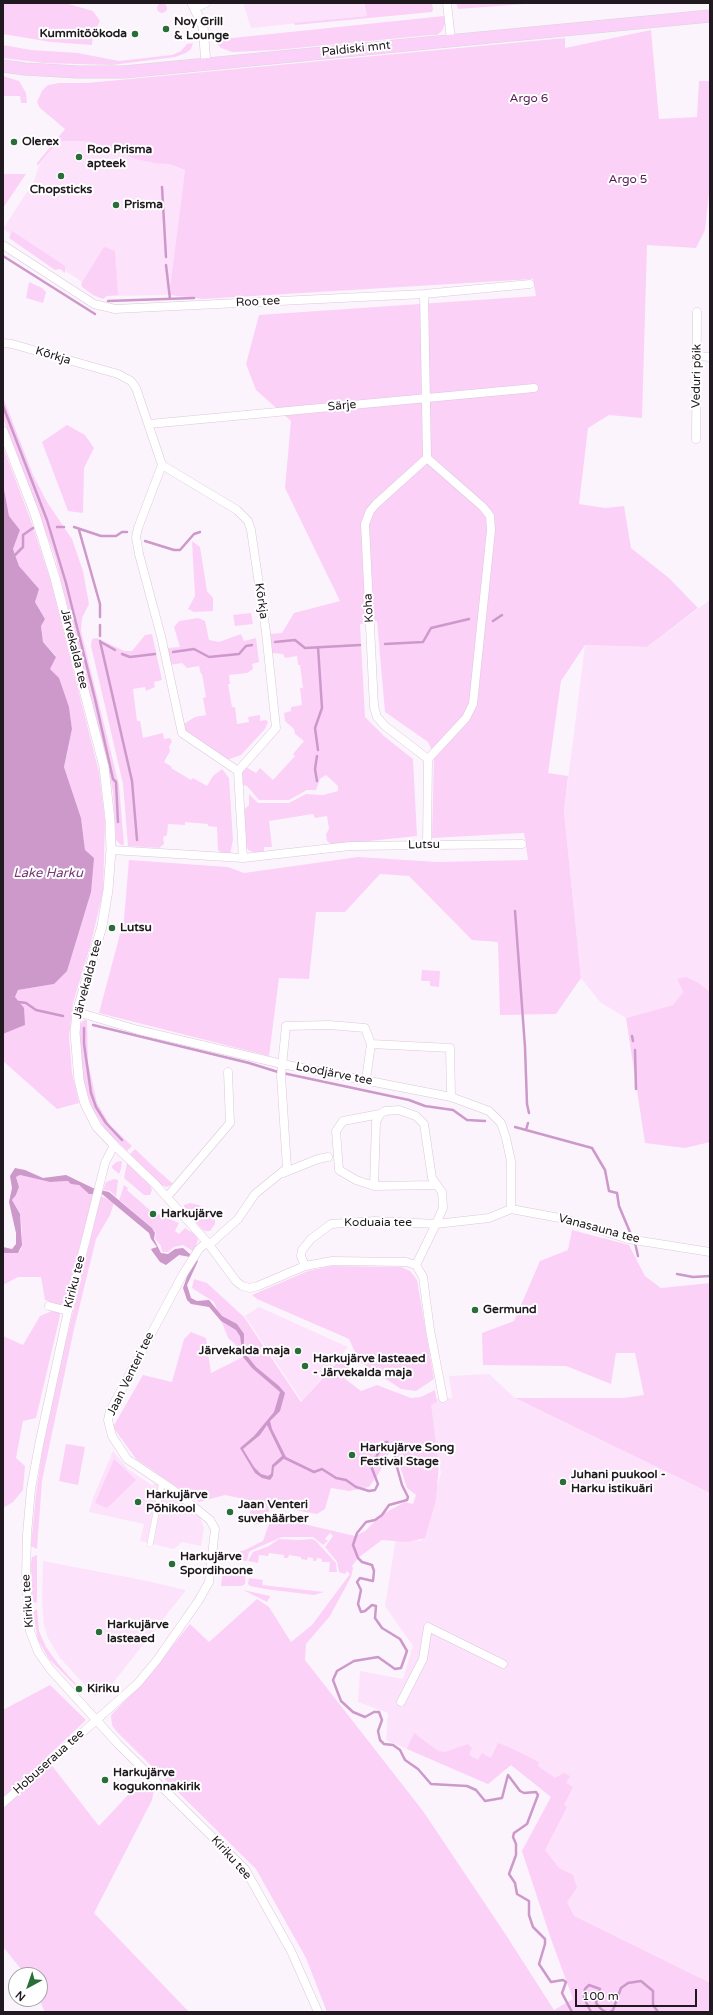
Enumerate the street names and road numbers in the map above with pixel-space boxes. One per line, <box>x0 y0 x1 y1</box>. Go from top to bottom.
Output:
street label: Paldiski mnt <box>321 38 391 60</box>
street label: Roo tee <box>235 294 281 310</box>
street label: Kõrkja <box>34 344 72 368</box>
street label: Veduri põik <box>689 344 705 408</box>
street label: Särje <box>327 398 357 414</box>
street label: Kõrkja <box>251 582 271 620</box>
street label: Koha <box>361 593 377 623</box>
street label: Järvekalda tee <box>57 608 91 690</box>
street label: Lutsu <box>408 838 440 852</box>
street label: Järvekalda tee <box>70 938 106 1020</box>
street label: Loodjärve tee <box>294 1060 374 1088</box>
street label: Vanasauna tee <box>557 1211 641 1247</box>
street label: Koduaia tee <box>344 1216 412 1230</box>
street label: Kiriku tee <box>62 1254 88 1310</box>
street label: Jaan Venteri tee <box>105 1330 157 1418</box>
street label: Kiriku tee <box>19 1574 37 1628</box>
street label: Hobuseraua tee <box>11 1726 87 1798</box>
street label: Kiriku tee <box>208 1833 254 1883</box>

